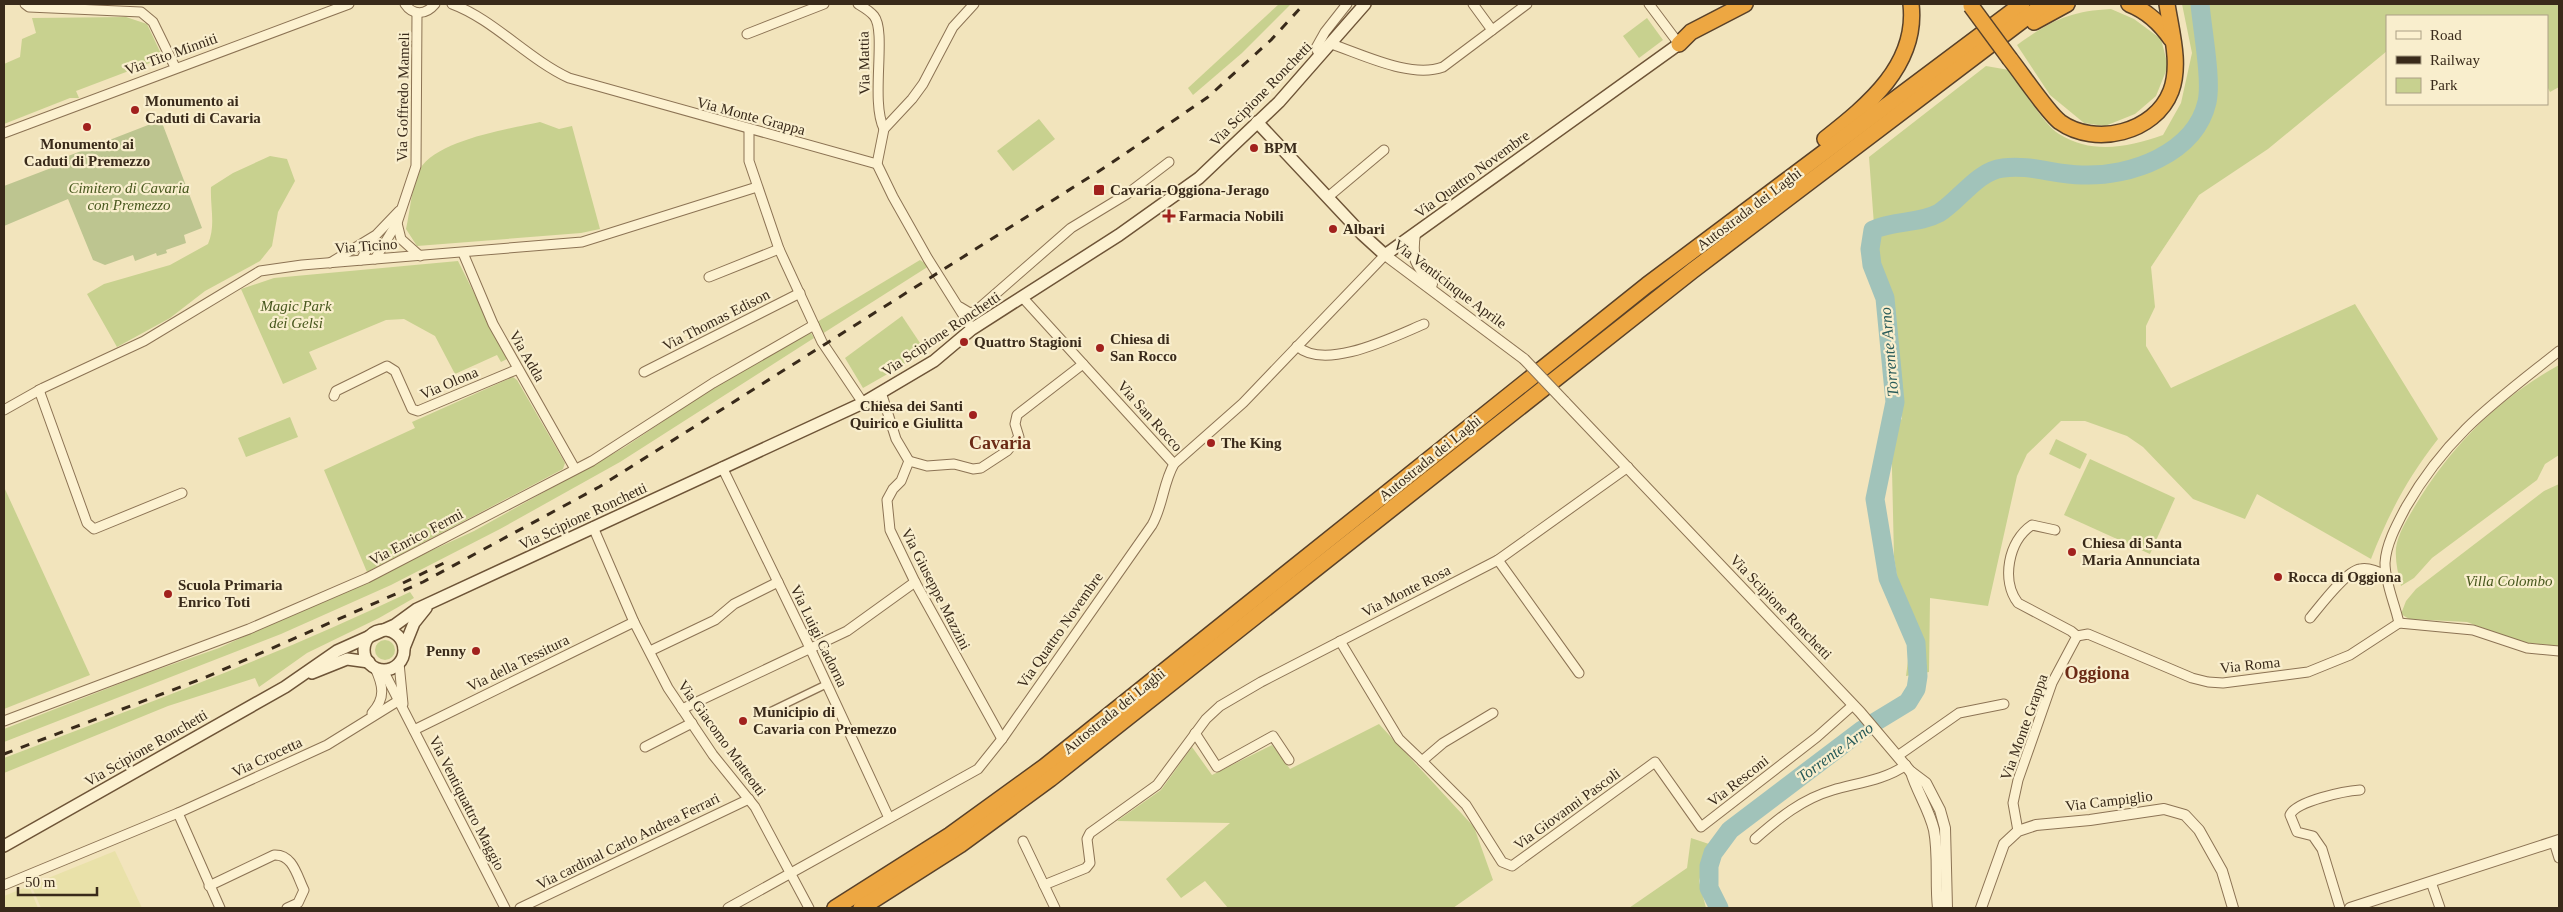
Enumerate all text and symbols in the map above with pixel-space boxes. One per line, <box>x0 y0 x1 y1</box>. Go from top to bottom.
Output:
legend <box>2386 15 2548 105</box>
text: Road <box>2430 27 2462 43</box>
street label: Via Tito Minniti <box>122 30 220 78</box>
street label: Via Mattia <box>855 31 873 95</box>
street label: Via Goffredo Mameli <box>394 32 412 162</box>
street label: Via Scipione Ronchetti <box>1207 38 1315 150</box>
text: Railway <box>2430 52 2480 68</box>
text: Park <box>2430 77 2458 93</box>
place label: Monumento ai Caduti di Cavaria <box>145 93 261 126</box>
street label: Via Monte Grappa <box>695 94 807 138</box>
marker: Monumento ai Caduti di Cavaria <box>129 104 141 116</box>
marker: Monumento ai Caduti di Premezzo <box>81 121 93 133</box>
street label: Via Quattro Novembre <box>1412 127 1533 221</box>
place label: Monumento ai Caduti di Premezzo <box>24 136 150 169</box>
place label: BPM <box>1264 140 1297 156</box>
marker: BPM <box>1248 142 1260 154</box>
street label: Autostrada dei Laghi <box>1694 165 1804 253</box>
park label: Cimitero di Cavaria con Premezzo <box>68 180 190 213</box>
place label: Cavaria-Oggiona-Jerago <box>1110 182 1269 198</box>
marker: Cavaria-Oggiona-Jerago <box>1092 183 1106 197</box>
place label: Farmacia Nobili <box>1179 208 1284 224</box>
marker: Farmacia Nobili <box>1163 210 1175 222</box>
place label: Albari <box>1343 221 1385 237</box>
marker: Albari <box>1327 223 1339 235</box>
street label: Via Ticino <box>334 236 398 256</box>
street label: Via Venticinque Aprile <box>1390 236 1510 332</box>
street label: Via Thomas Edison <box>660 286 773 354</box>
street label: Via Scipione Ronchetti <box>879 288 1003 380</box>
park label: Magic Park dei Gelsi <box>259 298 332 331</box>
water label: Torrente Arno <box>1877 307 1901 397</box>
street label: Via Adda <box>506 328 548 385</box>
place label: Chiesa di San Rocco <box>1110 331 1177 364</box>
place label: Quattro Stagioni <box>974 334 1082 350</box>
marker: Quattro Stagioni <box>958 336 970 348</box>
marker: Chiesa di San Rocco <box>1094 342 1106 354</box>
street label: Via Olona <box>418 364 481 402</box>
street label: Via San Rocco <box>1114 378 1186 454</box>
place label: Chiesa dei Santi Quirico e Giulitta <box>850 398 963 431</box>
marker: Chiesa dei Santi Quirico e Giulitta <box>967 409 979 421</box>
street label: Autostrada dei Laghi <box>1376 412 1484 504</box>
district label: Cavaria <box>969 433 1031 453</box>
place label: The King <box>1221 435 1282 451</box>
marker: The King <box>1205 437 1217 449</box>
street label: Via Scipione Ronchetti <box>517 479 649 553</box>
street label: Via Enrico Fermi <box>366 506 466 568</box>
street label: Via Giuseppe Mazzini <box>898 526 974 652</box>
place label: Chiesa di Santa Maria Annunciata <box>2082 535 2200 568</box>
marker: Chiesa di Santa Maria Annunciata <box>2066 546 2078 558</box>
street label: Via Scipione Ronchetti <box>1727 551 1835 663</box>
street label: Via Monte Rosa <box>1359 562 1453 620</box>
street label: Via Quattro Novembre <box>1014 569 1106 691</box>
place label: Rocca di Oggiona <box>2288 569 2402 585</box>
marker: Rocca di Oggiona <box>2272 571 2284 583</box>
park label: Villa Colombo <box>2466 573 2553 589</box>
place label: Scuola Primaria Enrico Toti <box>178 577 283 610</box>
street label: Via Luigi Cadorna <box>787 582 851 690</box>
marker: Scuola Primaria Enrico Toti <box>162 588 174 600</box>
street label: Via della Tessitura <box>465 631 572 695</box>
place label: Penny <box>426 643 466 659</box>
marker: Penny <box>470 645 482 657</box>
street label: Via Roma <box>2219 654 2281 676</box>
district label: Oggiona <box>2064 663 2130 683</box>
street label: Autostrada dei Laghi <box>1060 665 1168 757</box>
street label: Via Monte Grappa <box>1997 672 2051 782</box>
street label: Via Giacomo Matteotti <box>675 677 769 799</box>
place label: Municipio di Cavaria con Premezzo <box>753 704 897 737</box>
street label: Via Scipione Ronchetti <box>82 706 210 790</box>
marker: Municipio di Cavaria con Premezzo <box>737 715 749 727</box>
water label: Torrente Arno <box>1794 719 1876 785</box>
street label: Via Ventiquattro Maggio <box>426 733 508 873</box>
street label: Via Crocetta <box>229 734 305 780</box>
street label: Via Resconi <box>1704 752 1772 810</box>
street label: Via Giovanni Pascoli <box>1511 765 1623 853</box>
street label: Via Campiglio <box>2064 788 2154 814</box>
street label: Via cardinal Carlo Andrea Ferrari <box>534 790 722 892</box>
scale bar <box>18 864 96 896</box>
text: 50 m <box>25 874 56 890</box>

